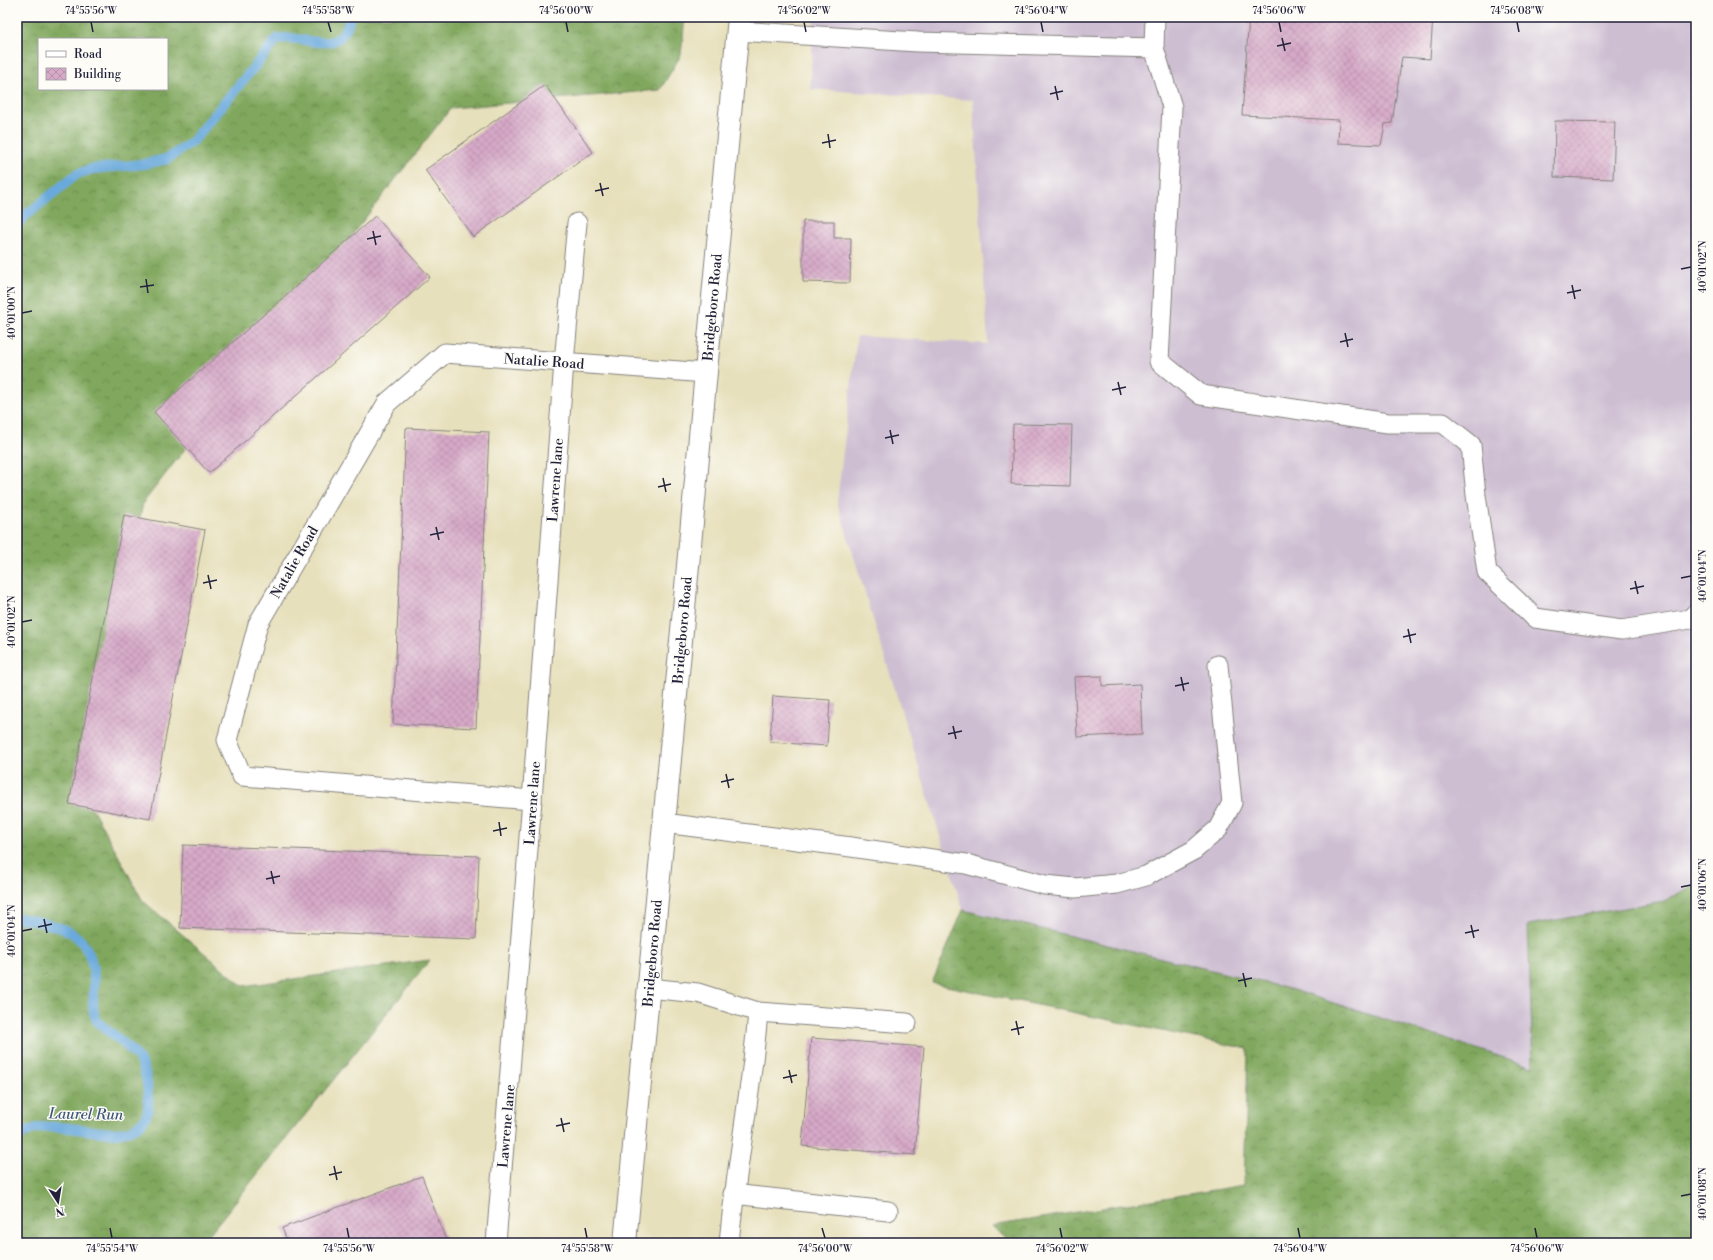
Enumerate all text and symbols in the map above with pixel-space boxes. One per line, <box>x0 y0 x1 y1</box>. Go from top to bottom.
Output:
text: 74°55'56"W <box>65 5 118 17</box>
text: 74°55'58"W <box>302 5 355 17</box>
text: 74°56'00"W <box>539 5 594 17</box>
text: 74°56'02"W <box>777 5 831 17</box>
text: 74°56'04"W <box>1014 5 1069 17</box>
text: 74°56'06"W <box>1252 5 1307 17</box>
text: 74°56'08"W <box>1490 5 1545 17</box>
legend <box>38 38 168 90</box>
text: Road <box>74 47 102 62</box>
text: Building <box>73 67 122 82</box>
text: 40°01'02"N <box>1697 240 1709 293</box>
street label: Bridgeboro Road <box>699 253 727 363</box>
text: 40°01'00"N <box>6 286 18 340</box>
street label: Natalie Road <box>503 350 585 374</box>
street label: Lawrene lane <box>544 438 568 523</box>
street label: Natalie Road <box>267 523 323 602</box>
text: 40°01'04"N <box>1697 549 1709 603</box>
street label: Bridgeboro Road <box>669 576 697 686</box>
text: 40°01'02"N <box>6 595 18 648</box>
street label: Lawrene lane <box>521 761 545 846</box>
text: 40°01'06"N <box>1697 858 1709 912</box>
street label: Bridgeboro Road <box>639 899 667 1009</box>
text: 40°01'04"N <box>6 904 18 958</box>
street label: Lawrene lane <box>494 1084 520 1169</box>
water label: Laurel Run <box>48 1104 124 1125</box>
text: 40°01'08"N <box>1697 1167 1709 1221</box>
north arrow <box>38 1182 78 1222</box>
text: N <box>54 1203 66 1219</box>
text: 74°55'54"W <box>86 1243 139 1255</box>
text: 74°55'56"W <box>323 1243 376 1255</box>
text: 74°55'58"W <box>561 1243 614 1255</box>
text: 74°56'00"W <box>798 1243 853 1255</box>
text: 74°56'02"W <box>1035 1243 1089 1255</box>
text: 74°56'04"W <box>1273 1243 1328 1255</box>
text: 74°56'06"W <box>1510 1243 1565 1255</box>

